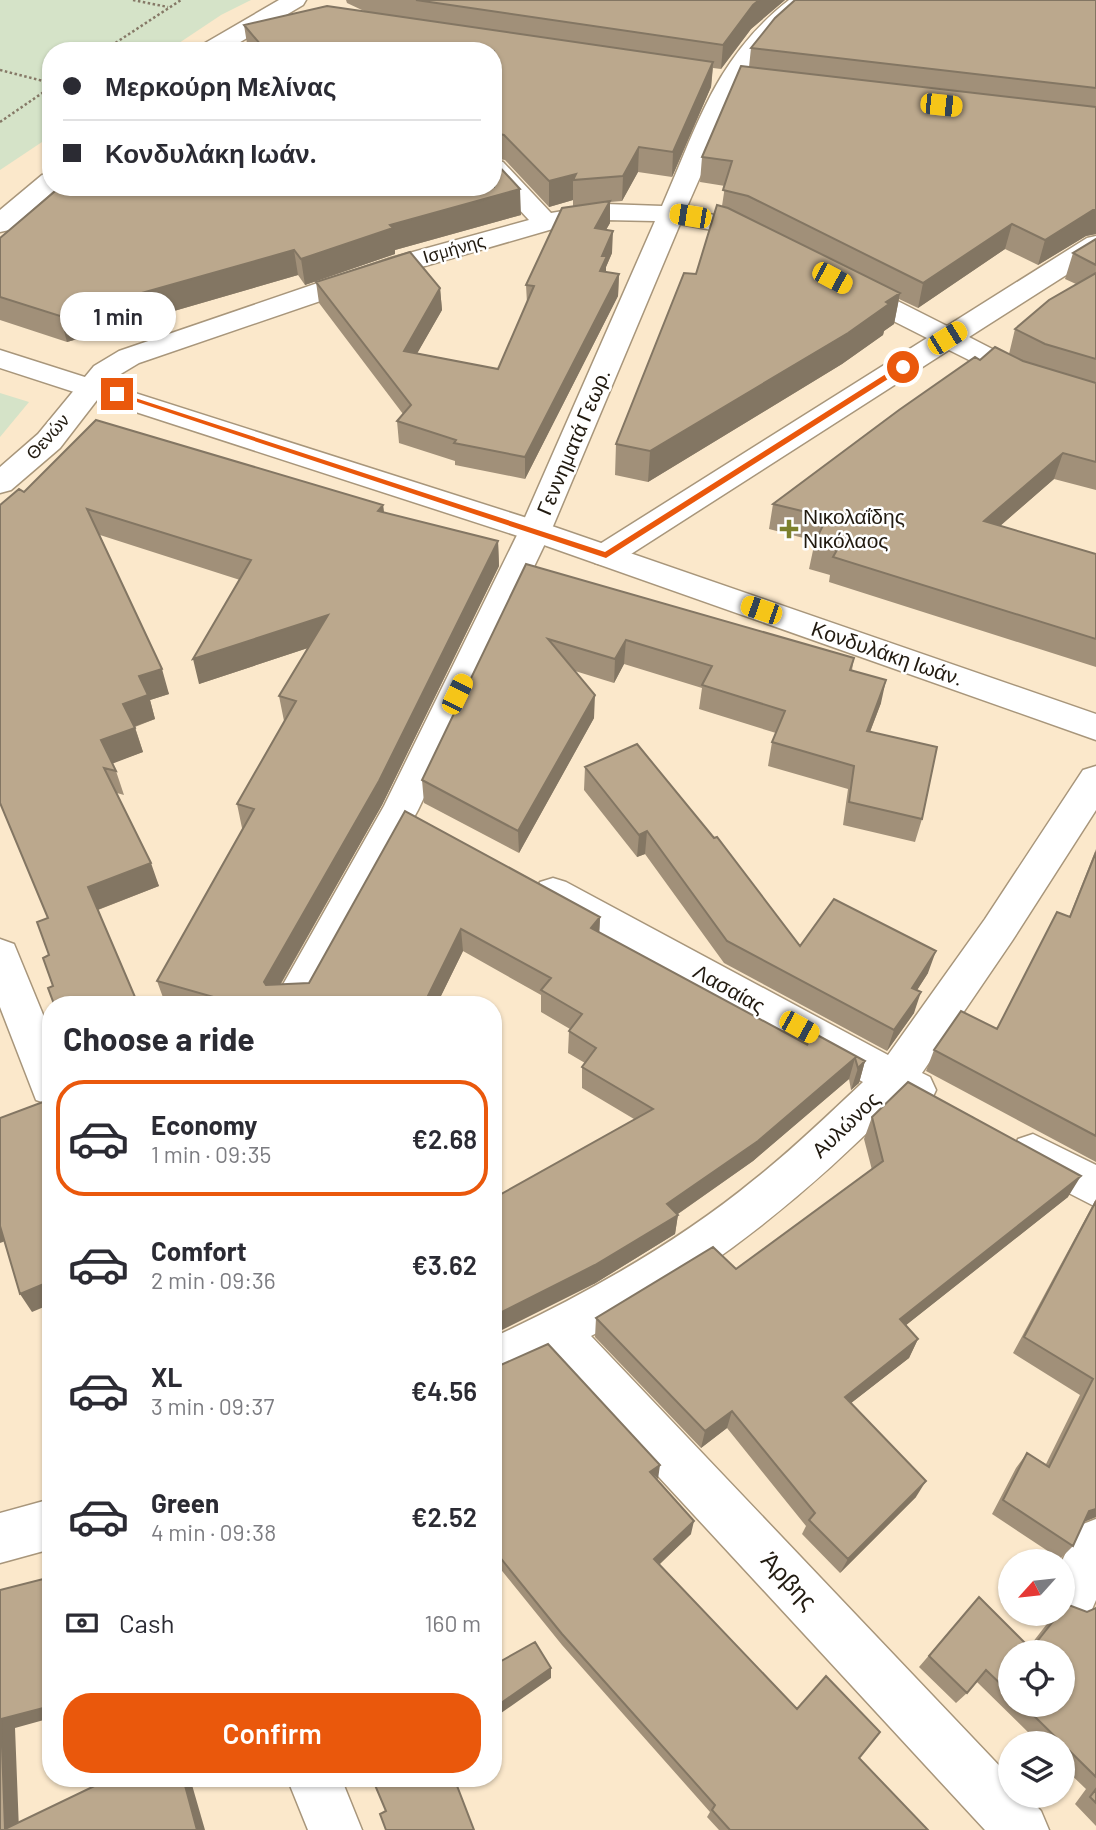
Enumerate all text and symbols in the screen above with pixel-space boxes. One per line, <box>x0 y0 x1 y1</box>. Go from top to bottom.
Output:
text: Μερκούρη Μελίνας <box>105 70 337 101</box>
car <box>920 92 963 118</box>
text: Κονδυλάκη Ιωάν. <box>105 137 317 168</box>
car <box>668 202 713 230</box>
street label: Ισμήνης <box>420 229 488 267</box>
car <box>809 259 856 297</box>
callout: 1 min <box>59 292 175 342</box>
text: 1 min <box>93 302 143 330</box>
car <box>924 318 971 358</box>
route start <box>887 351 919 383</box>
street label: Γεννηματά Γεωρ. <box>531 364 615 518</box>
route end <box>101 378 133 410</box>
street label: Θενών <box>21 409 74 464</box>
place label: Νικολαΐδης Νικόλαος <box>803 503 905 552</box>
marker: Νικολαΐδης Νικόλαος <box>781 521 797 537</box>
car <box>738 593 785 627</box>
street label: Κονδυλάκη Ιωάν. <box>808 615 966 690</box>
car <box>439 671 476 717</box>
street label: Λασαίας <box>689 958 770 1018</box>
car <box>776 1008 823 1046</box>
text: Choose a ride <box>63 1019 255 1057</box>
street label: Αυλώνος <box>806 1086 884 1162</box>
icon: car <box>67 1107 130 1170</box>
text: Economy <box>151 1109 257 1140</box>
text: €2.68 <box>411 1123 477 1154</box>
text: 1 min · 09:35 <box>151 1140 271 1168</box>
icon: car <box>67 1233 130 1296</box>
text: Comfort <box>151 1235 247 1266</box>
text: €3.62 <box>412 1249 477 1280</box>
text: 2 min · 09:36 <box>151 1266 276 1294</box>
icon: car <box>67 1359 130 1422</box>
text: XL <box>151 1361 182 1392</box>
text: €4.56 <box>411 1375 477 1406</box>
text: 3 min · 09:37 <box>151 1392 274 1420</box>
icon: car <box>67 1485 130 1548</box>
text: Green <box>151 1487 219 1518</box>
text: €2.52 <box>411 1501 477 1532</box>
text: 4 min · 09:38 <box>151 1518 276 1546</box>
street label: Άρβης <box>756 1545 824 1615</box>
north arrow <box>998 1549 1074 1626</box>
map controls <box>998 1549 1075 1808</box>
icon: cash <box>63 1604 101 1642</box>
text: Cash <box>119 1607 174 1638</box>
text: 160 m <box>424 1609 481 1637</box>
button: locate <box>998 1640 1075 1717</box>
button: Confirm <box>63 1693 481 1773</box>
button: layers <box>998 1731 1075 1808</box>

